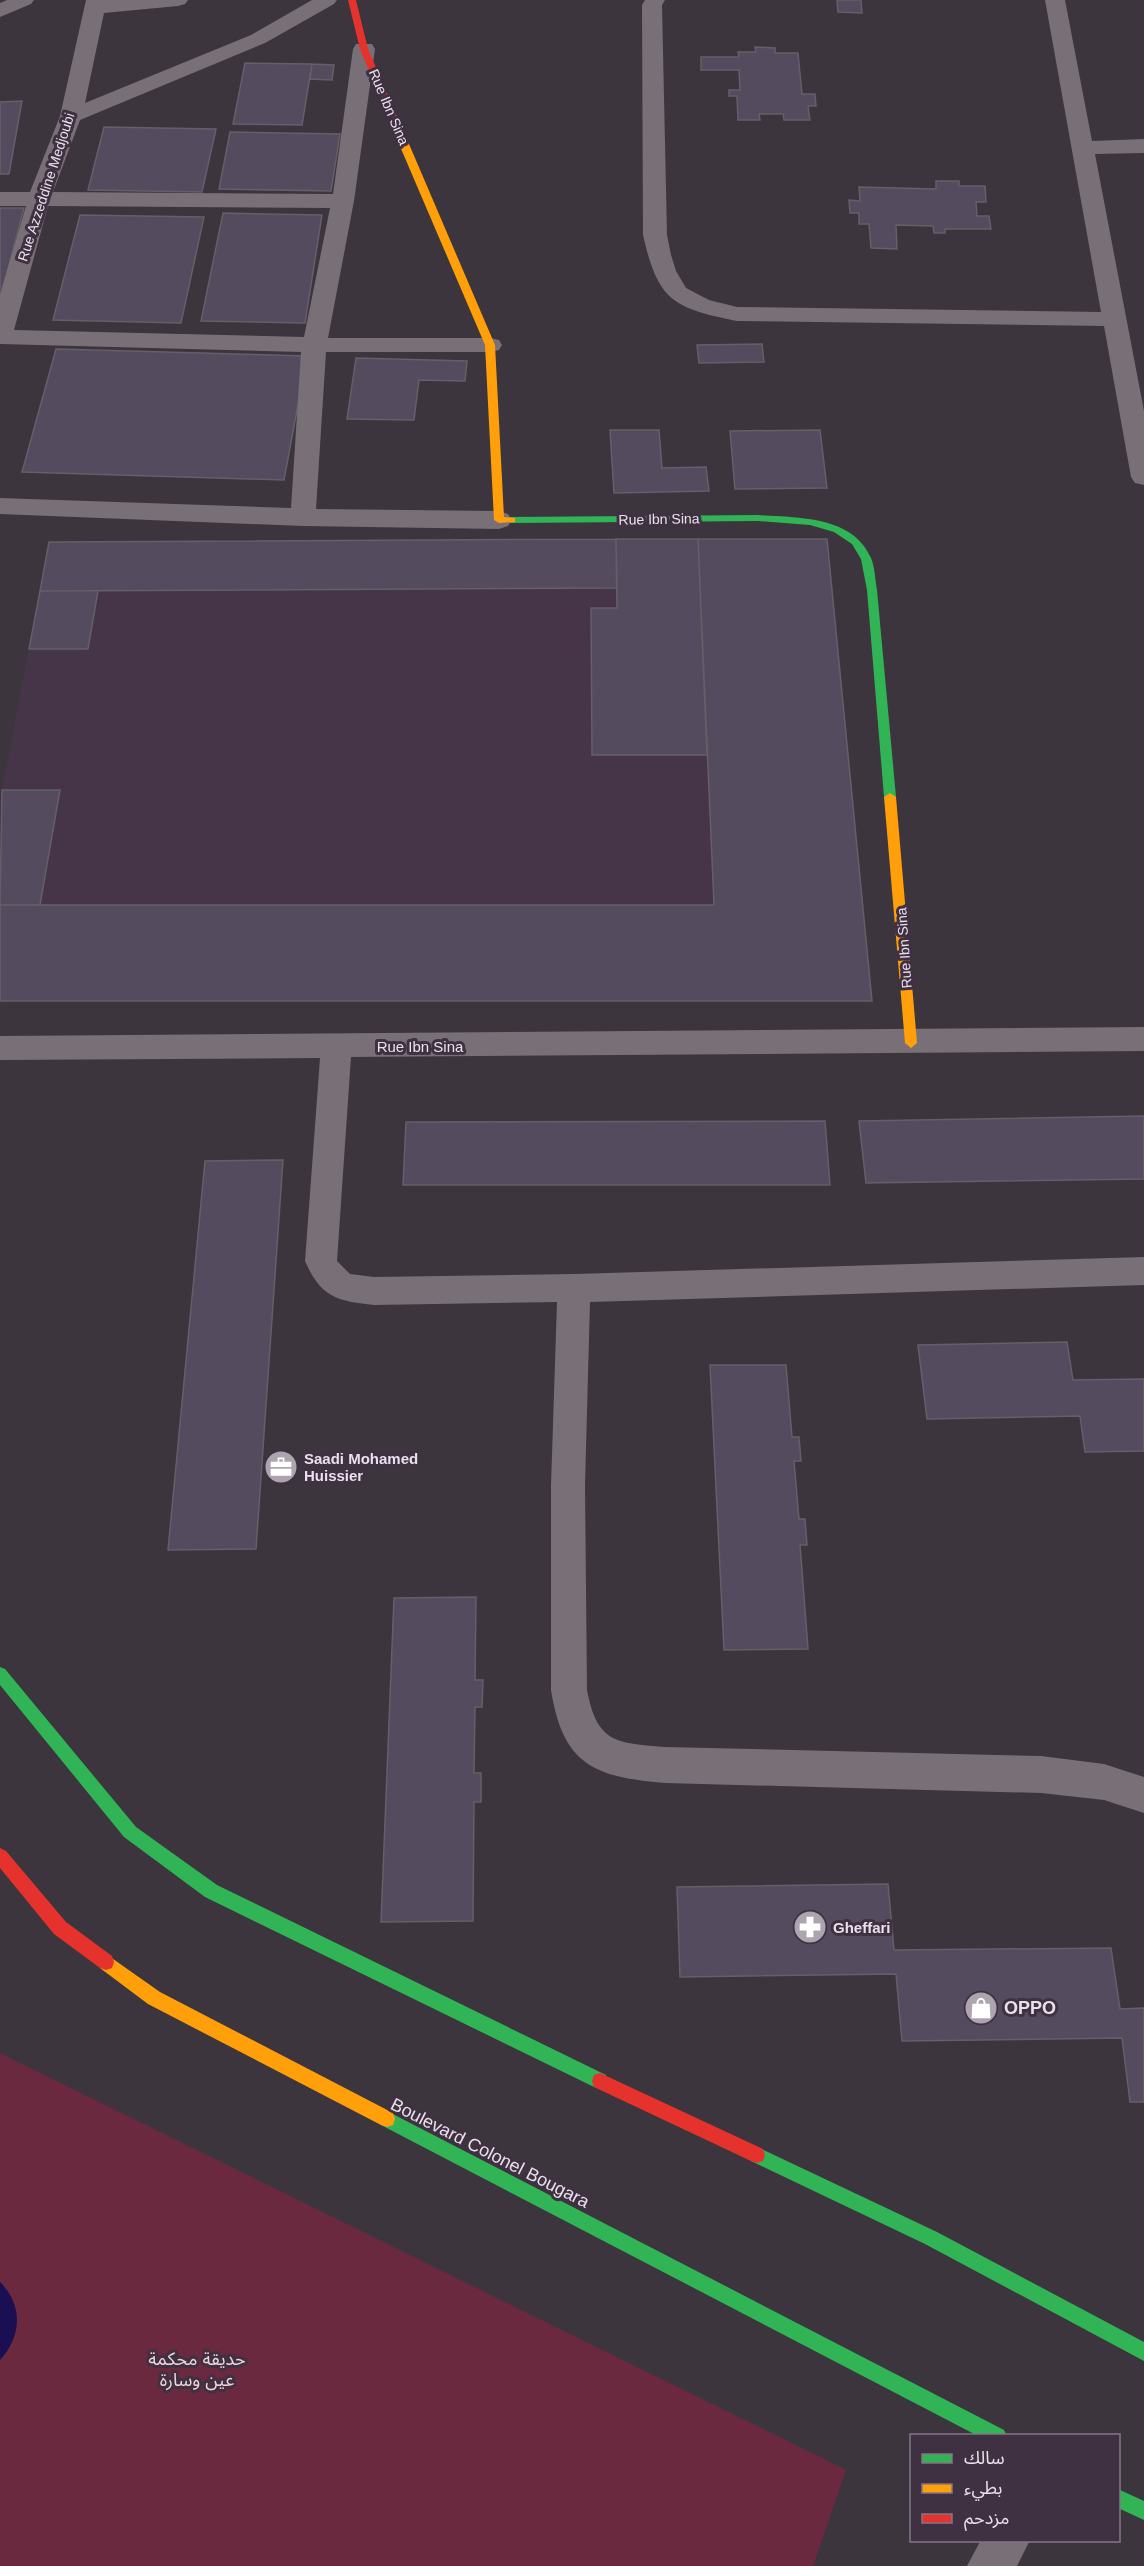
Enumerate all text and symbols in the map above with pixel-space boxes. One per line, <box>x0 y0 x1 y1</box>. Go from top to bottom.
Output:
street label: Rue Ibn Sina <box>366 67 412 148</box>
street label: Rue Azzeddine Medjoubi <box>14 111 78 263</box>
street label: Rue Ibn Sina <box>618 510 700 528</box>
street label: Rue Ibn Sina <box>893 907 915 989</box>
street label: Rue Ibn Sina <box>377 1038 464 1055</box>
office icon: Saadi Mohamed Huissier <box>263 1449 299 1485</box>
place label: Saadi Mohamed Huissier <box>304 1450 418 1484</box>
pharmacy icon: Gheffari <box>792 1909 828 1945</box>
place label: Gheffari <box>833 1919 891 1936</box>
shop icon: OPPO <box>963 1990 999 2026</box>
place label: OPPO <box>1004 1998 1056 2018</box>
street label: Boulevard Colonel Bougara <box>387 2094 593 2212</box>
park label: حديقة محكمة عين وسارة <box>148 2349 246 2391</box>
legend <box>910 2434 1120 2542</box>
text: سالك <box>964 2448 1005 2468</box>
text: بطيء <box>964 2478 1002 2501</box>
text: مزدحم <box>964 2508 1009 2531</box>

